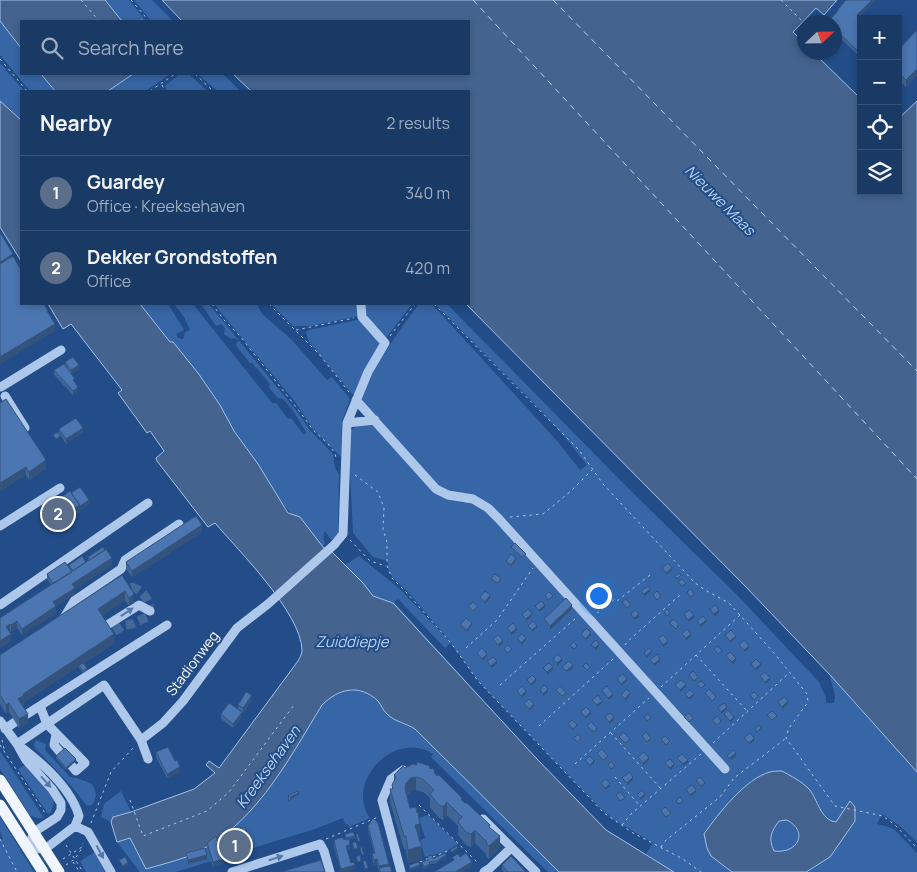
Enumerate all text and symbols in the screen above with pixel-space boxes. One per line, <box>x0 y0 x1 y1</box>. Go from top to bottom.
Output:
north arrow <box>797 15 842 60</box>
map controls <box>857 15 902 195</box>
button: + <box>857 15 902 60</box>
search box <box>20 20 470 75</box>
icon: search <box>38 34 66 62</box>
text: Search here <box>78 35 184 61</box>
button: − <box>857 60 902 105</box>
button: locate <box>857 105 902 150</box>
text: Nearby <box>40 109 112 137</box>
text: 2 results <box>386 112 450 134</box>
button: layers <box>857 150 902 195</box>
water label: Nieuwe Maas <box>680 160 761 241</box>
text: Guardey <box>87 169 165 195</box>
text: 1 <box>52 182 60 204</box>
text: 340 m <box>405 182 450 204</box>
text: Office · Kreeksehaven <box>87 195 245 217</box>
text: Dekker Grondstoffen <box>87 244 277 270</box>
text: 2 <box>51 257 61 279</box>
text: 420 m <box>405 257 450 279</box>
text: Office <box>87 270 131 292</box>
pin: 2 <box>42 495 74 533</box>
your location <box>586 583 612 609</box>
one-way arrow <box>120 607 133 616</box>
street label: Stadionweg <box>161 626 223 700</box>
water label: Zuiddiepje <box>316 631 390 652</box>
water label: Kreeksehaven <box>231 721 306 813</box>
one-way arrow <box>40 776 52 788</box>
pin: 1 <box>219 827 251 865</box>
one-way arrow <box>96 845 104 859</box>
one-way arrow <box>269 854 284 862</box>

